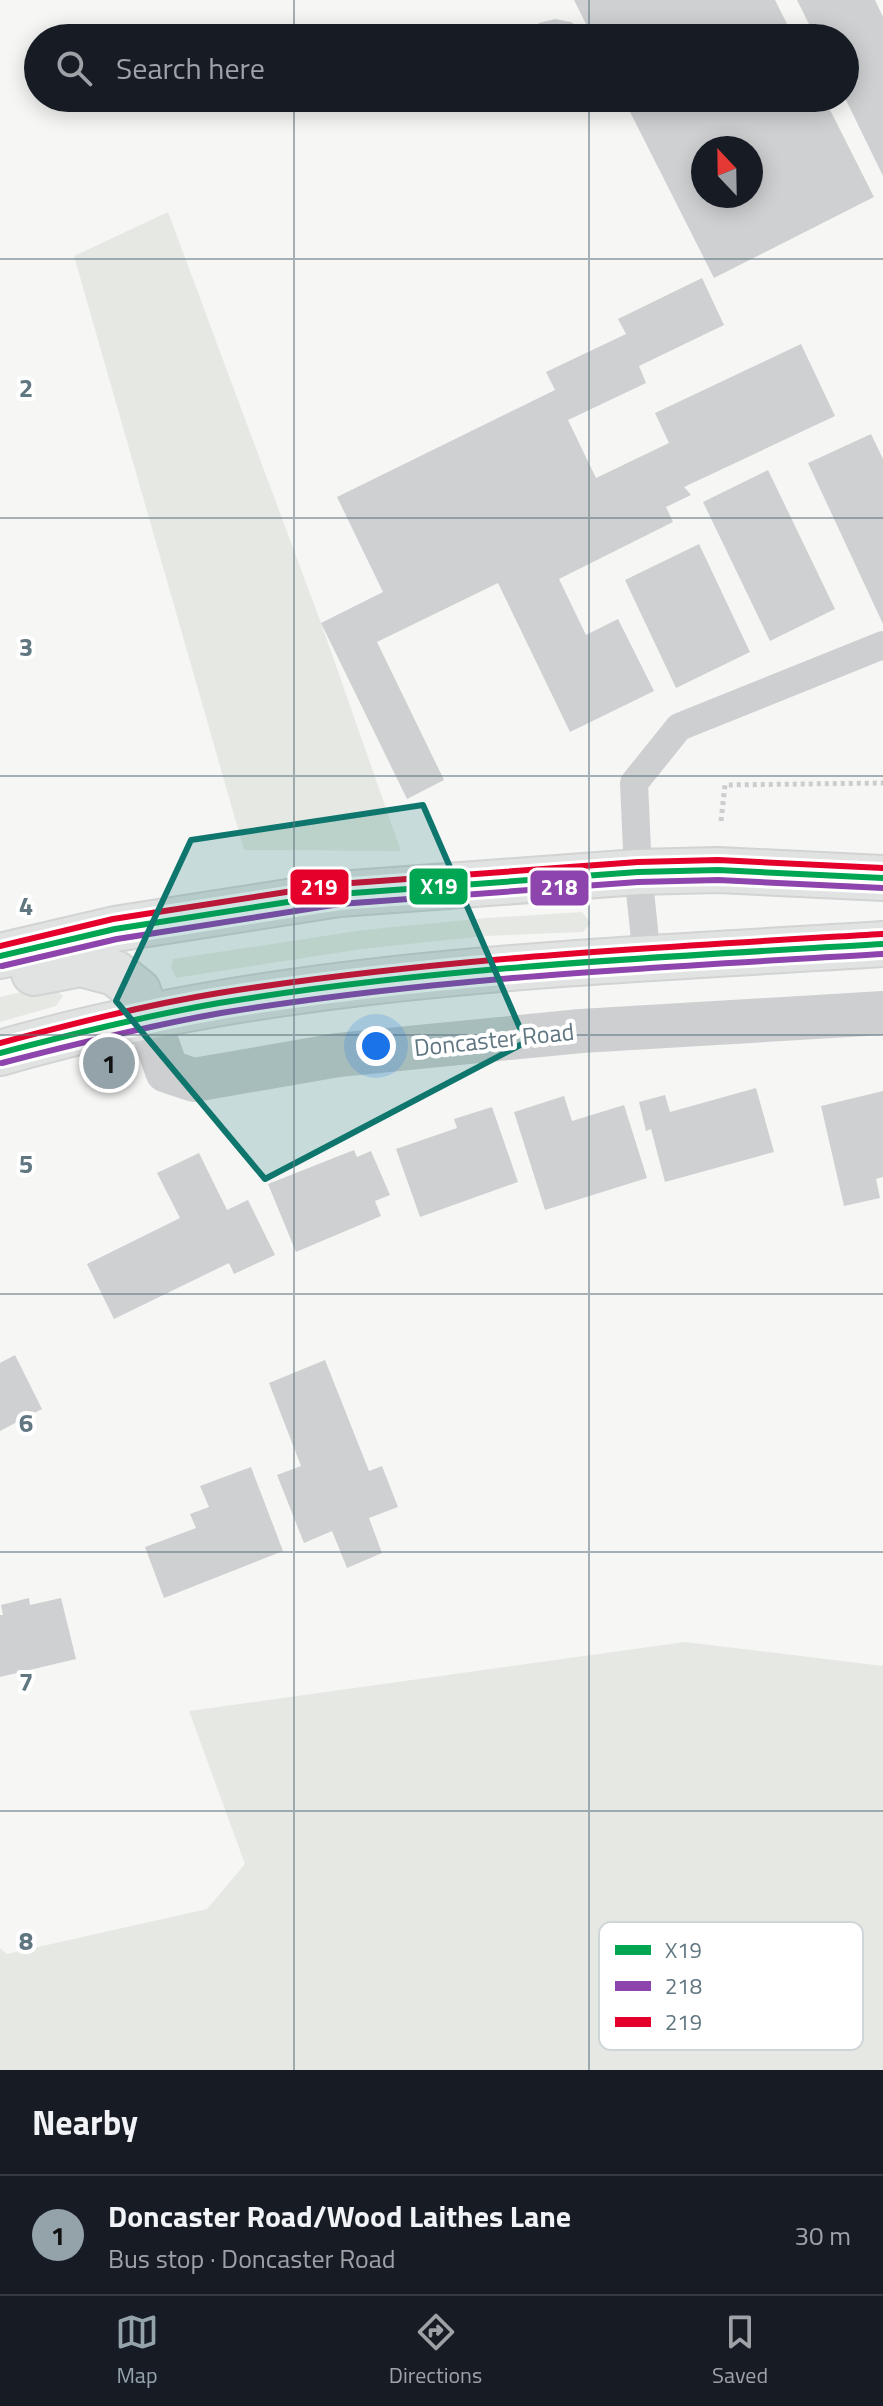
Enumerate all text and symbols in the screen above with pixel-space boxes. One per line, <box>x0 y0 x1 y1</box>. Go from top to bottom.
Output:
search box <box>24 24 859 112</box>
text: Search here <box>116 45 265 91</box>
icon: search <box>52 46 96 90</box>
north arrow <box>691 136 763 208</box>
text: 2 <box>19 368 33 407</box>
text: 3 <box>19 627 33 666</box>
line badge: X19 <box>408 867 469 906</box>
line badge: 219 <box>289 868 350 906</box>
text: X19 <box>420 869 458 903</box>
line badge: 218 <box>529 869 590 907</box>
text: 219 <box>301 870 337 904</box>
text: 218 <box>541 870 577 904</box>
text: 4 <box>19 886 33 925</box>
street label: Doncaster Road <box>412 1013 576 1065</box>
your location <box>356 1026 396 1066</box>
pin: 1 <box>83 1033 135 1093</box>
text: 5 <box>19 1144 33 1183</box>
text: 6 <box>19 1403 33 1442</box>
text: 7 <box>19 1662 33 1701</box>
text: 8 <box>19 1921 33 1960</box>
legend <box>599 1922 863 2050</box>
text: X19 <box>665 1933 702 1967</box>
text: 218 <box>665 1969 702 2003</box>
text: 219 <box>665 2005 702 2039</box>
text: Nearby <box>32 2096 138 2148</box>
text: Doncaster Road/Wood Laithes Lane <box>108 2193 571 2239</box>
text: 1 <box>51 2216 65 2255</box>
text: 30 m <box>794 2216 851 2255</box>
text: Bus stop · Doncaster Road <box>108 2239 396 2278</box>
tab: Map <box>115 2310 159 2392</box>
tab: Directions <box>389 2310 482 2392</box>
tab: Saved <box>712 2310 768 2392</box>

